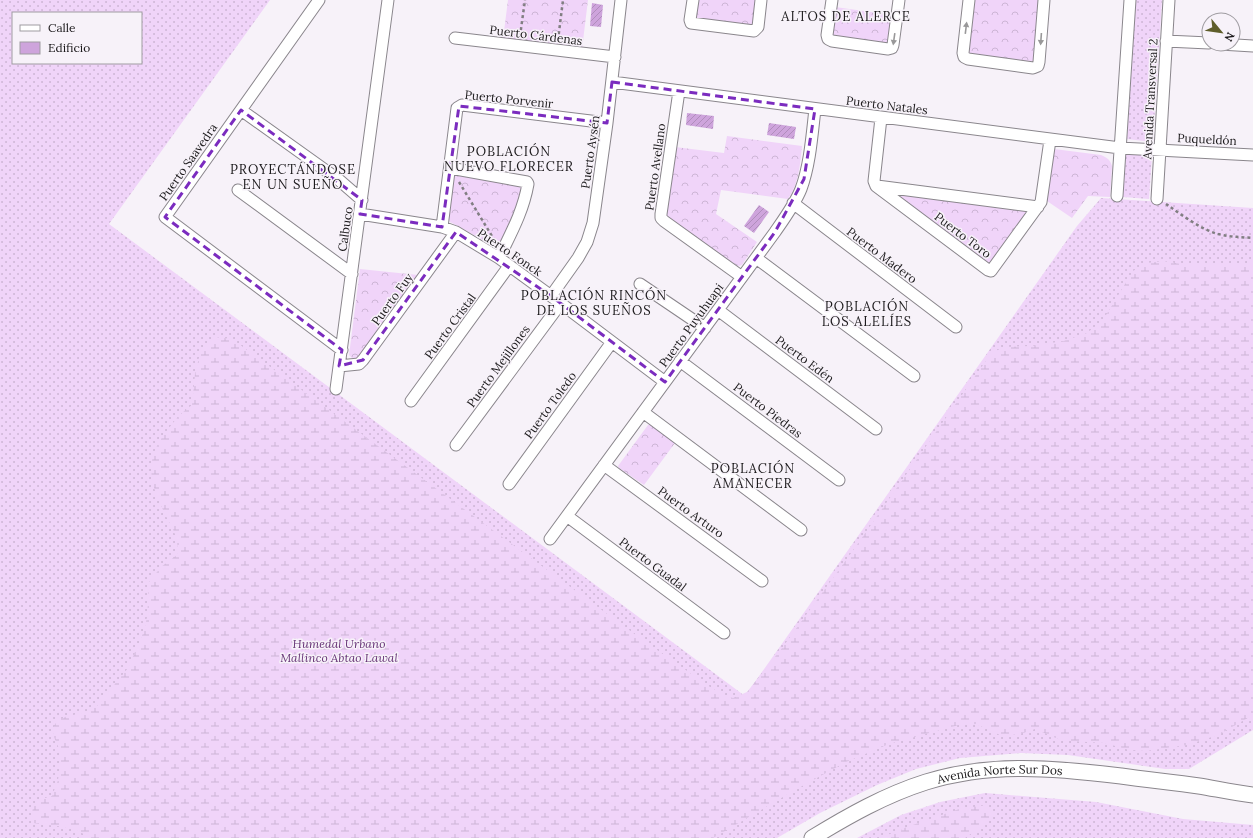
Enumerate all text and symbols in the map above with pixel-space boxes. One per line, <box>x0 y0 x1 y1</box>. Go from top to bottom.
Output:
district label: ALTOS DE ALERCE <box>780 8 911 25</box>
legend <box>12 12 142 64</box>
north arrow <box>1201 12 1241 52</box>
text: Calle <box>48 20 76 35</box>
street label: Puerto Cárdenas <box>489 22 584 48</box>
one-way arrow <box>963 22 969 35</box>
text: N <box>1221 30 1238 44</box>
one-way arrow <box>891 33 897 45</box>
one-way arrow <box>1038 33 1045 45</box>
street label: Avenida Transversal 2 <box>1139 38 1161 161</box>
text: Edificio <box>48 40 90 55</box>
street label: Puerto Porvenir <box>464 87 555 111</box>
street label: Puerto Natales <box>845 93 929 118</box>
street label: Puerto Aysén <box>577 114 603 190</box>
street label: Puerto Saavedra <box>156 120 220 204</box>
street label: Puerto Avellano <box>641 122 669 212</box>
street label: Puqueldón <box>1177 130 1237 148</box>
district label: POBLACIÓN NUEVO FLORECER <box>444 143 574 175</box>
district label: PROYECTÁNDOSE EN UN SUEÑO <box>230 161 356 193</box>
street label: Calbuco <box>334 206 356 252</box>
street label: Puerto Toro <box>932 209 994 261</box>
street label: Puerto Madero <box>844 224 920 286</box>
street label: Puerto Fonck <box>475 225 546 279</box>
street label: Puerto Fuy <box>368 269 416 328</box>
street label: Puerto Puyuhuapi <box>656 280 726 370</box>
district label: POBLACIÓN RINCÓN DE LOS SUEÑOS <box>521 287 667 319</box>
street label: Puerto Cristal <box>421 290 479 362</box>
district label: POBLACIÓN LOS ALELÍES <box>822 298 912 330</box>
street label: Puerto Mejillones <box>463 322 533 410</box>
street label: Puerto Edén <box>773 332 837 386</box>
street label: Puerto Toledo <box>521 369 579 441</box>
street label: Puerto Piedras <box>731 379 806 441</box>
district label: POBLACIÓN AMANECER <box>711 460 795 492</box>
street label: Puerto Arturo <box>655 483 727 541</box>
street label: Puerto Guadal <box>616 534 690 594</box>
park label: Humedal Urbano Mallinco Abtao Lawal <box>280 636 398 665</box>
street label: Avenida Norte Sur Dos <box>934 761 1064 786</box>

